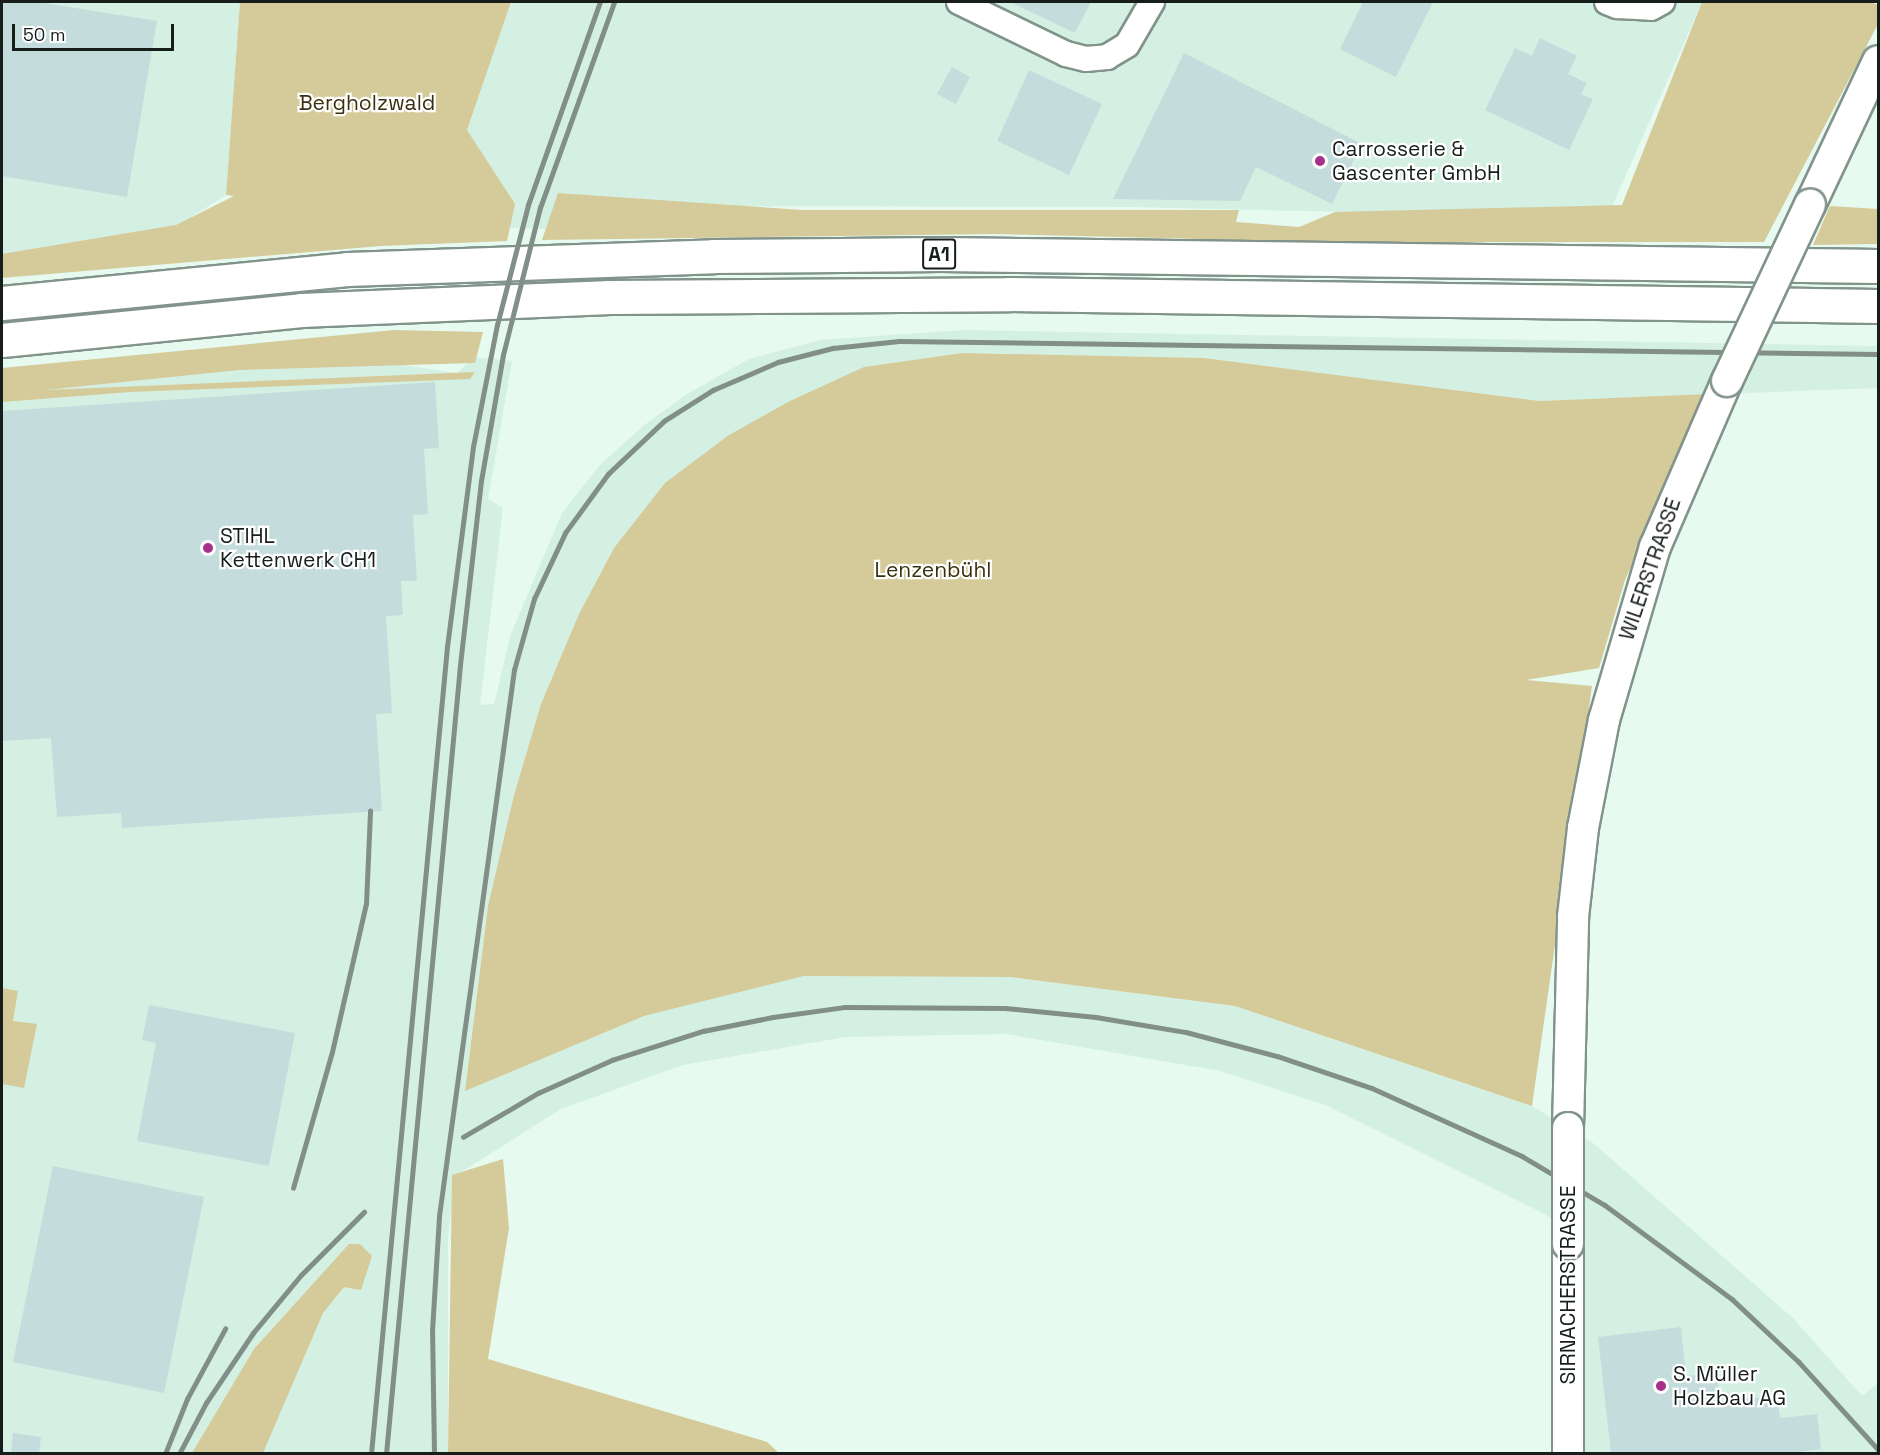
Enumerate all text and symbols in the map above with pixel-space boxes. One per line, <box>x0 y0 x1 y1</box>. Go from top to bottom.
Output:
scale bar <box>15 12 177 50</box>
text: 50 m <box>23 23 65 46</box>
park label: Bergholzwald <box>299 90 435 116</box>
place label: Carrosserie & Gascenter GmbH <box>1332 136 1501 186</box>
marker: Carrosserie & Gascenter GmbH <box>1313 154 1327 168</box>
road number: A1 <box>921 237 957 271</box>
street label: WILERSTRASSE <box>1614 495 1686 643</box>
place label: STIHL Kettenwerk CH1 <box>220 523 376 573</box>
marker: STIHL Kettenwerk CH1 <box>201 541 215 555</box>
park label: Lenzenbühl <box>875 557 991 583</box>
street label: SIRNACHERSTRASSE <box>1555 1185 1581 1385</box>
place label: S. Müller Holzbau AG <box>1673 1361 1786 1411</box>
marker: S. Müller Holzbau AG <box>1654 1379 1668 1393</box>

